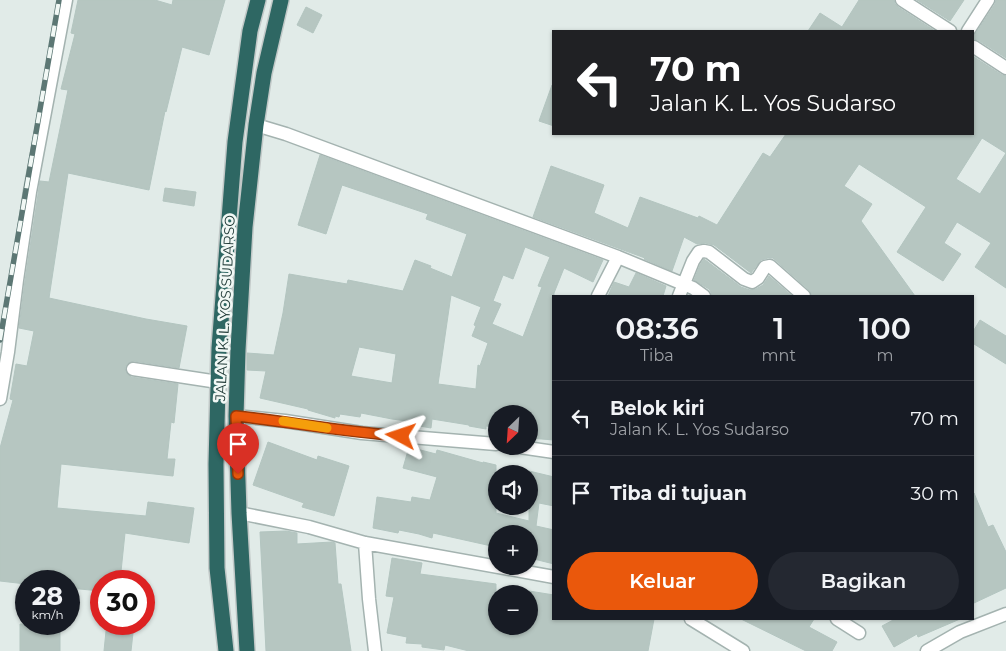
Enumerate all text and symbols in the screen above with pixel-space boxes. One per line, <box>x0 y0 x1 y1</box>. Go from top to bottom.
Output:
text: 70 m <box>650 47 741 90</box>
icon: left <box>567 50 632 115</box>
text: Jalan K. L. Yos Sudarso <box>650 90 896 117</box>
street label: JALAN K. L. YOS SUDARSO <box>211 214 239 402</box>
text: 08:36 <box>615 310 698 347</box>
text: 1 <box>773 310 784 347</box>
text: 100 <box>859 310 911 347</box>
text: Tiba <box>640 346 674 365</box>
text: mnt <box>762 346 796 365</box>
text: m <box>876 346 893 365</box>
text: Belok kiri <box>610 397 705 420</box>
icon: left <box>567 404 595 432</box>
north arrow <box>488 405 538 455</box>
map controls <box>488 405 538 635</box>
text: 70 m <box>910 407 959 430</box>
position arrow <box>374 409 426 461</box>
text: Jalan K. L. Yos Sudarso <box>610 420 789 439</box>
pin <box>217 423 259 474</box>
icon: arrive <box>224 430 252 458</box>
button: sound <box>488 465 538 515</box>
icon: arrive <box>567 479 595 507</box>
text: Tiba di tujuan <box>610 482 747 505</box>
text: 30 m <box>911 482 959 505</box>
button: + <box>488 525 538 575</box>
button: Keluar <box>567 552 758 610</box>
button: Bagikan <box>768 552 959 610</box>
speed limit sign: 30 <box>90 570 155 635</box>
text: 28 <box>32 581 63 611</box>
button: − <box>488 585 538 635</box>
text: km/h <box>31 607 64 622</box>

